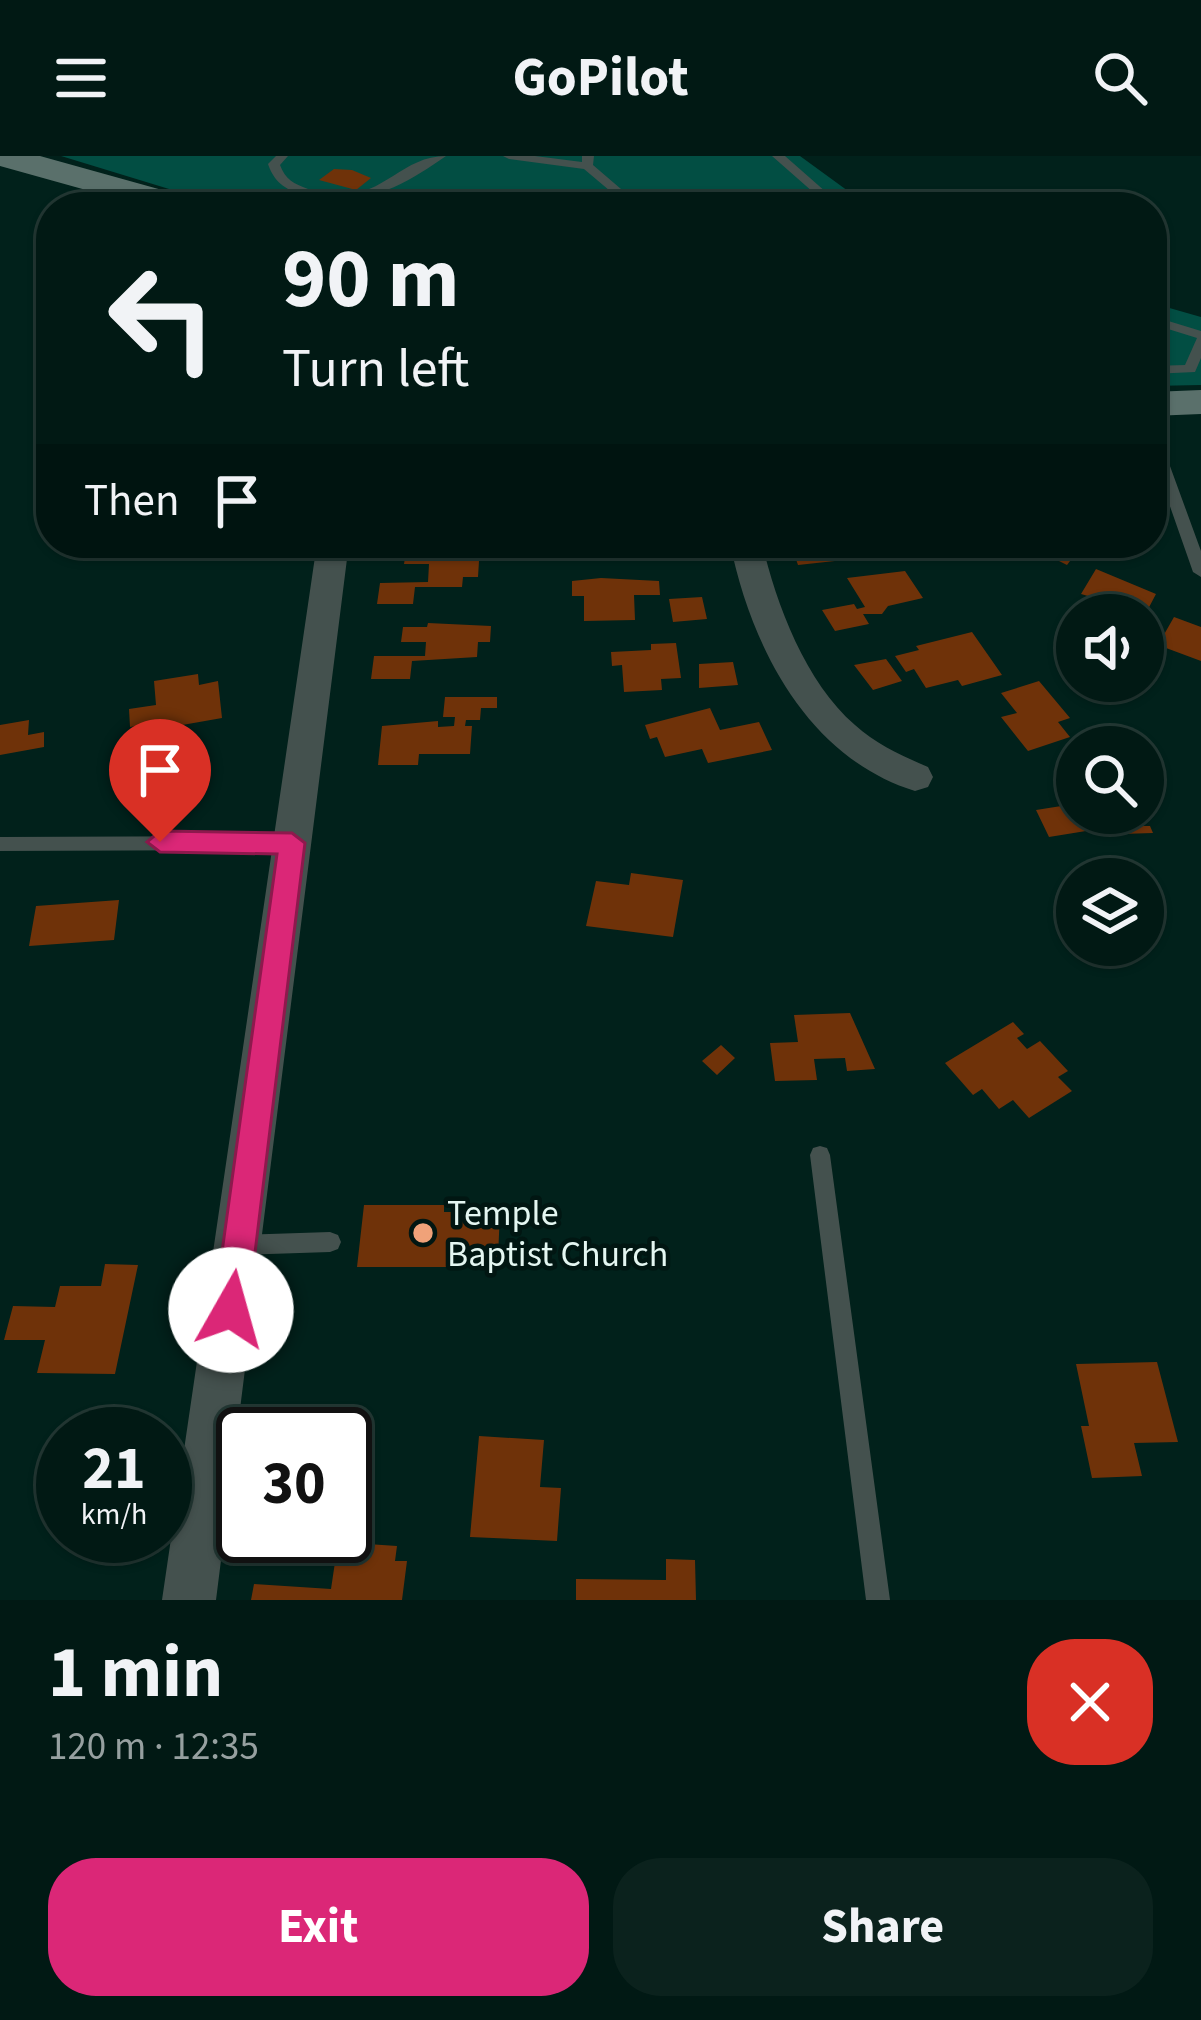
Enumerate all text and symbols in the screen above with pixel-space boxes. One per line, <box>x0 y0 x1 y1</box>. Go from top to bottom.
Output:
text: GoPilot <box>512 40 689 117</box>
icon: menu <box>48 45 114 111</box>
icon: search <box>1087 45 1153 111</box>
text: 90 m <box>282 220 460 340</box>
icon: left <box>84 240 240 396</box>
text: Turn left <box>282 331 469 408</box>
icon: arrive <box>204 468 270 534</box>
text: Then <box>84 469 180 533</box>
map controls <box>1056 594 1164 966</box>
button: sound <box>1056 594 1164 702</box>
pin <box>109 719 211 842</box>
button: search <box>1056 726 1164 834</box>
icon: arrive <box>127 737 193 803</box>
button: layers <box>1056 858 1164 966</box>
place label: Temple Baptist Church <box>447 1188 668 1280</box>
marker: Temple Baptist Church <box>410 1220 436 1246</box>
position arrow <box>168 1247 294 1373</box>
speed limit sign: 30 <box>216 1407 372 1563</box>
text: 21 <box>82 1427 146 1512</box>
text: km/h <box>81 1493 147 1536</box>
text: 1 min <box>48 1622 223 1725</box>
button: close <box>1027 1639 1153 1765</box>
text: 120 m · 12:35 <box>48 1719 259 1775</box>
button: Exit <box>48 1858 589 1996</box>
button: Share <box>613 1858 1153 1996</box>

